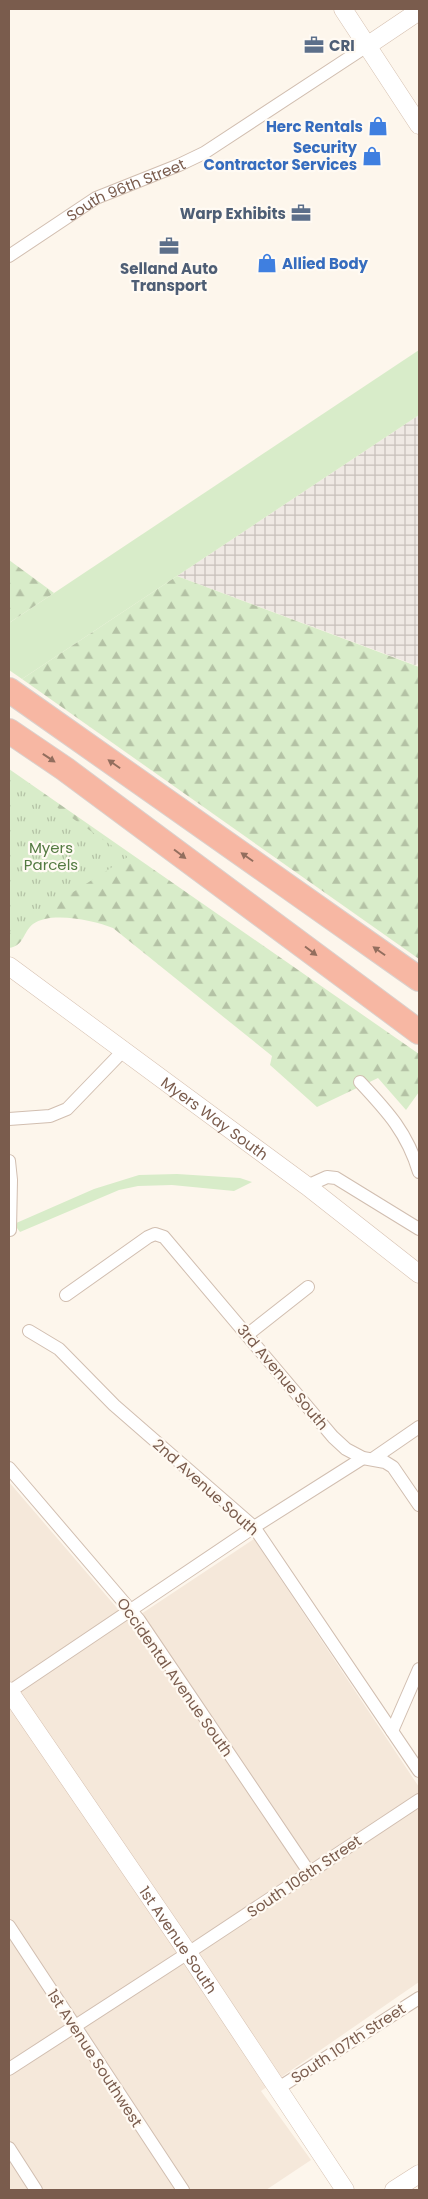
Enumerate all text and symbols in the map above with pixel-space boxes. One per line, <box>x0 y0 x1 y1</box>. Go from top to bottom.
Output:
office icon: CRI <box>303 34 325 56</box>
place label: CRI <box>329 35 355 56</box>
shop icon: Herc Rentals <box>367 115 389 137</box>
place label: Herc Rentals <box>266 116 363 137</box>
place label: Security Contractor Services <box>204 137 358 175</box>
shop icon: Security Contractor Services <box>361 145 383 167</box>
street label: South 96th Street <box>62 153 189 226</box>
office icon: Warp Exhibits <box>290 202 312 224</box>
place label: Warp Exhibits <box>180 203 286 224</box>
office icon: Selland Auto Transport <box>158 235 180 257</box>
shop icon: Allied Body <box>256 252 278 274</box>
place label: Allied Body <box>282 253 369 274</box>
place label: Selland Auto Transport <box>120 258 218 296</box>
one-way arrow <box>43 753 56 763</box>
one-way arrow <box>107 759 120 769</box>
park label: Myers Parcels <box>24 837 78 875</box>
one-way arrow <box>173 849 187 859</box>
one-way arrow <box>240 852 253 862</box>
one-way arrow <box>304 946 318 956</box>
one-way arrow <box>373 946 386 956</box>
street label: Myers Way South <box>157 1071 273 1165</box>
street label: 3rd Avenue South <box>233 1320 333 1434</box>
street label: 2nd Avenue South <box>149 1434 263 1540</box>
street label: Occidental Avenue South <box>112 1593 238 1761</box>
street label: South 106th Street <box>243 1830 365 1922</box>
street label: 1st Avenue South <box>135 1882 222 1998</box>
street label: 1st Avenue Southwest <box>43 1985 147 2131</box>
street label: South 107th Street <box>287 1998 409 2088</box>

